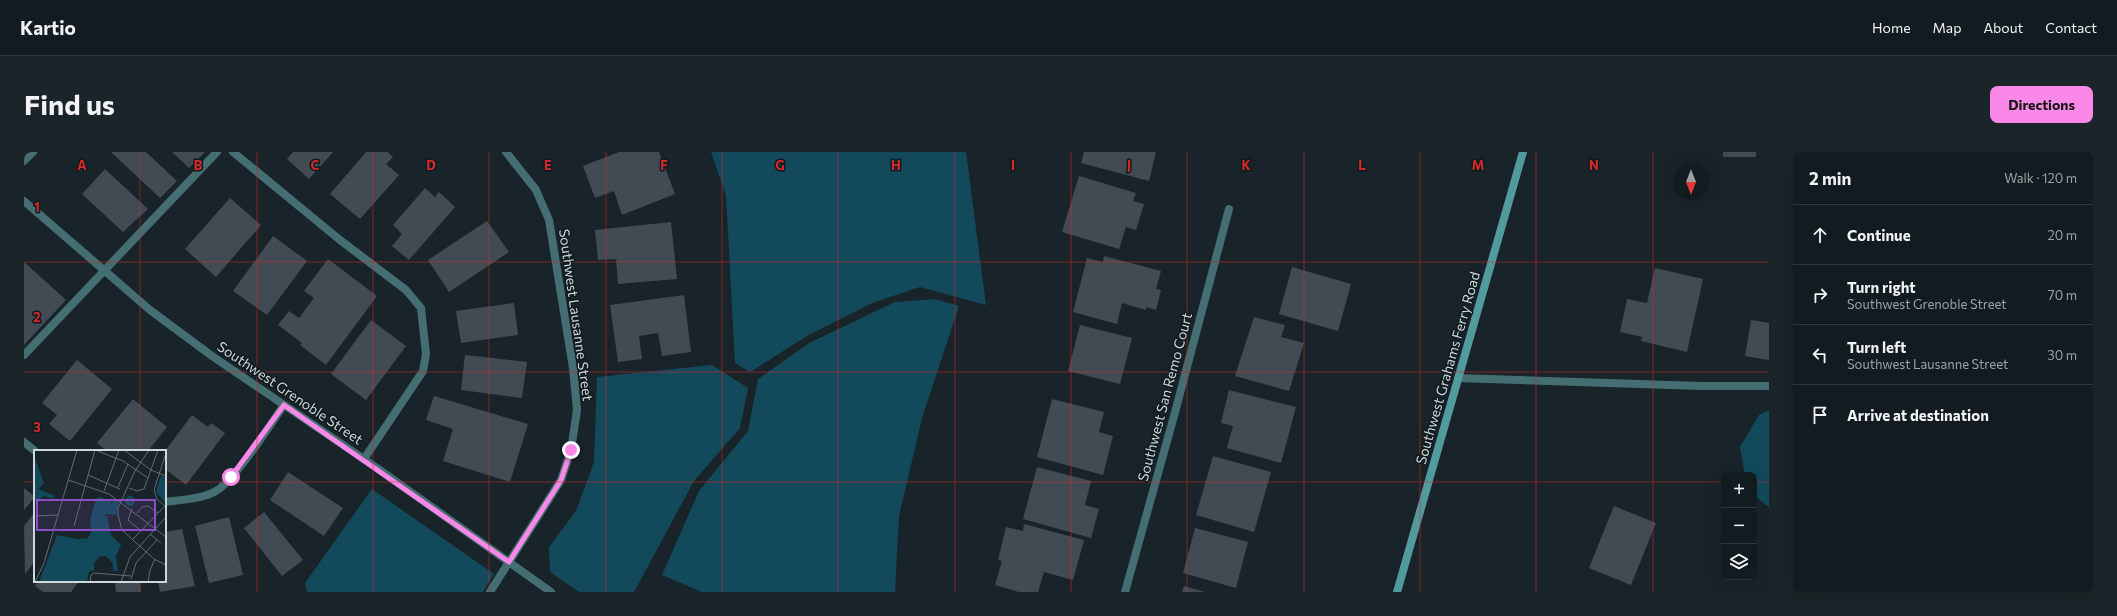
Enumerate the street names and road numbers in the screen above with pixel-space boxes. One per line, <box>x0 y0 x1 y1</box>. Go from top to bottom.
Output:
street label: Southwest Lausanne Street <box>556 228 597 402</box>
street label: Southwest Grahams Ferry Road <box>1412 270 1483 466</box>
street label: Southwest San Remo Court <box>1134 310 1195 483</box>
street label: Southwest Grenoble Street <box>214 337 367 448</box>

